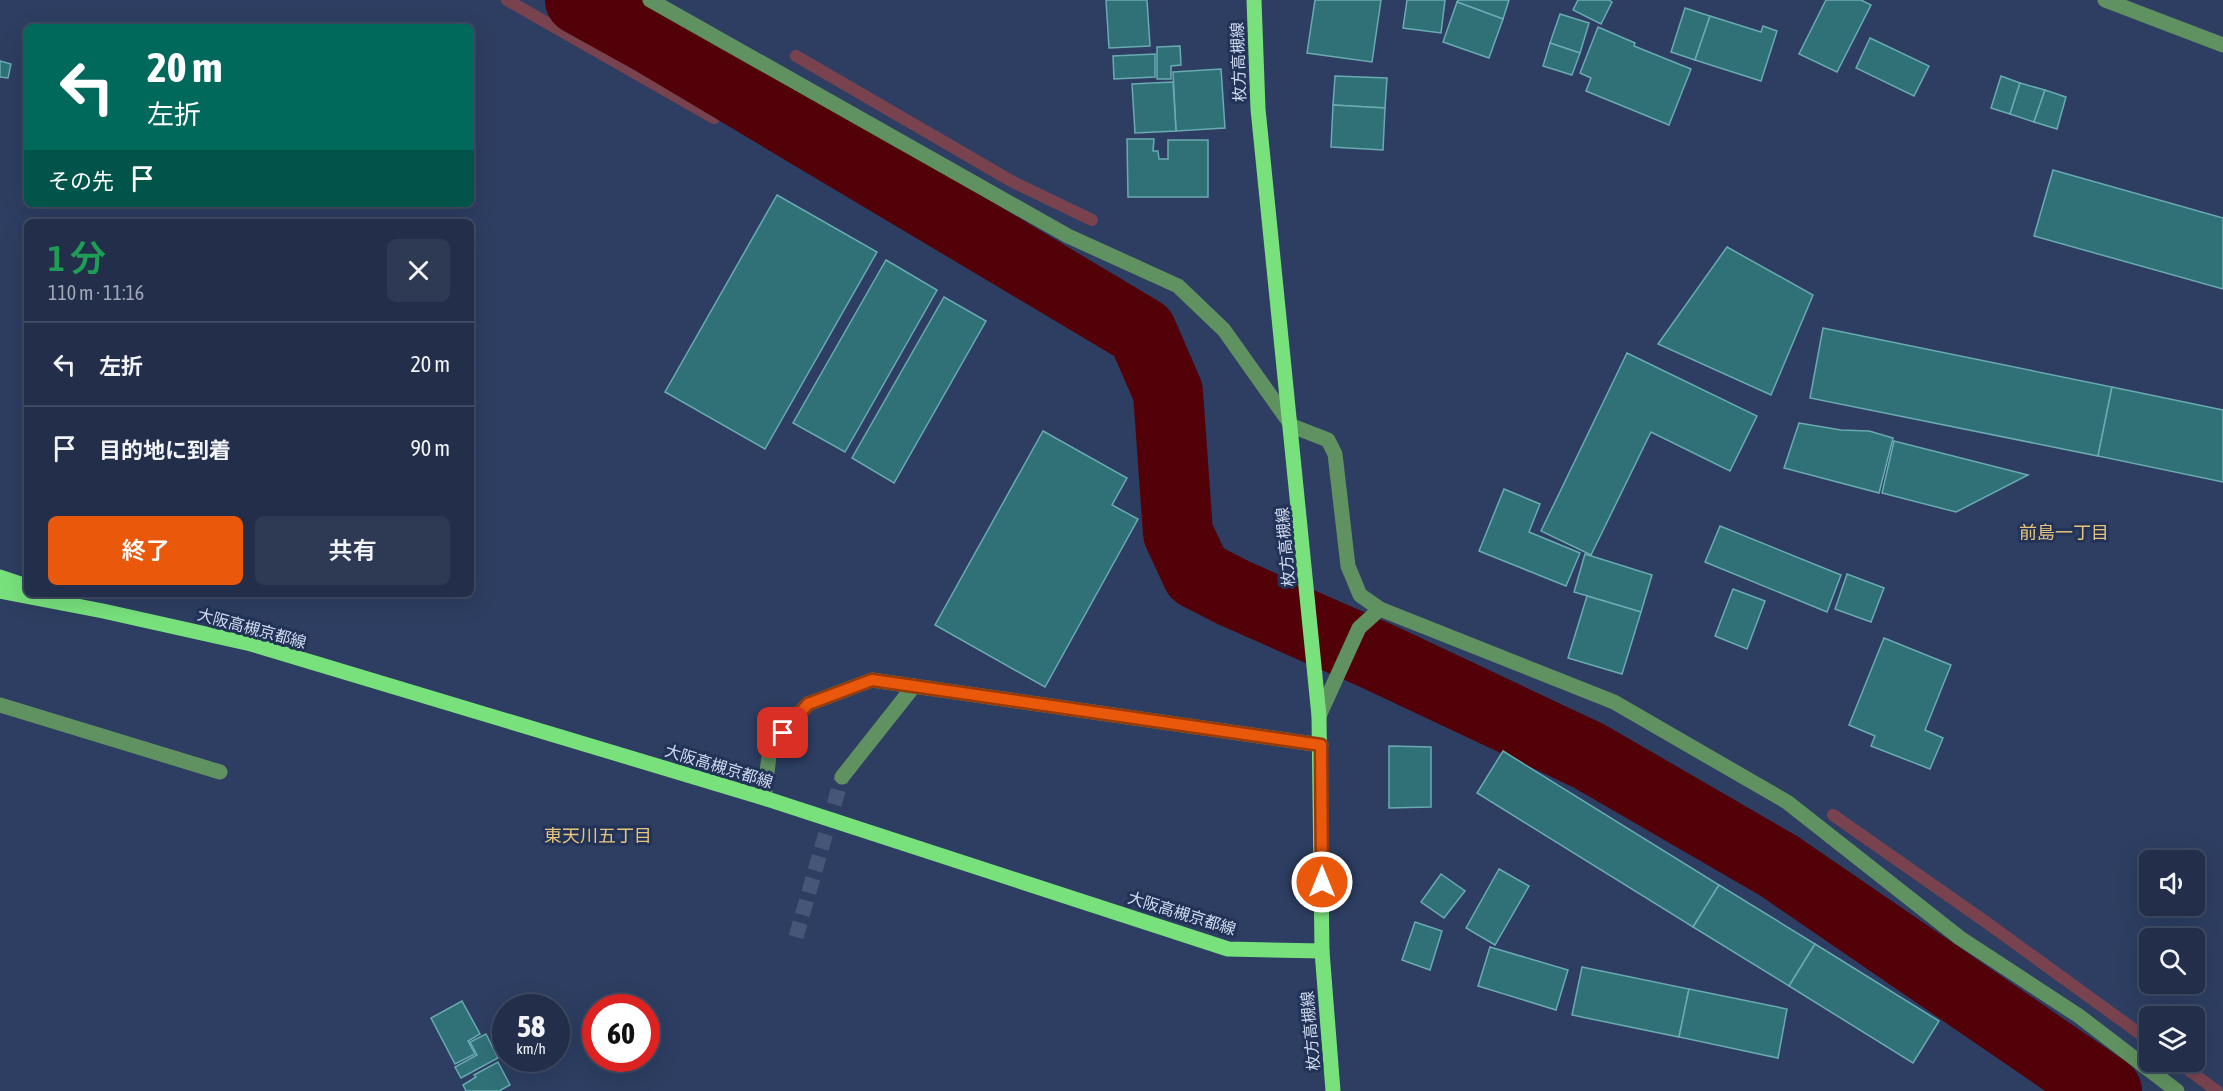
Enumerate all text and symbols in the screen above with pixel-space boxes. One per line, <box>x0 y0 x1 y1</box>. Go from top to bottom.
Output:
street label: 枚方高槻線 <box>1228 22 1248 102</box>
text: 20 m <box>147 43 222 91</box>
icon: left <box>48 48 126 126</box>
text: 左折 <box>147 99 201 130</box>
icon: arrive <box>126 162 159 195</box>
text: その先 <box>48 168 114 194</box>
text: 1 分 <box>48 237 106 279</box>
button: close <box>387 239 450 302</box>
text: 110 m · 11:16 <box>48 281 144 304</box>
icon: left <box>48 348 81 381</box>
text: 20 m <box>410 351 450 377</box>
text: 左折 <box>99 353 143 379</box>
icon: arrive <box>48 432 81 465</box>
text: 90 m <box>410 435 450 461</box>
text: 目的地に到着 <box>99 437 231 463</box>
street label: 枚方高槻線 <box>1273 506 1297 588</box>
button: 終了 <box>48 516 243 585</box>
button: 共有 <box>255 516 450 585</box>
district label: 前島一丁目 <box>2019 522 2109 543</box>
street label: 大阪高槻京都線 <box>196 605 308 651</box>
pin <box>757 707 808 758</box>
icon: arrive <box>766 716 799 749</box>
street label: 大阪高槻京都線 <box>663 741 775 791</box>
district label: 東天川五丁目 <box>544 825 652 846</box>
position arrow <box>1290 850 1354 914</box>
map controls <box>2139 850 2205 1072</box>
button: sound <box>2139 850 2205 916</box>
street label: 大阪高槻京都線 <box>1126 888 1238 938</box>
button: search <box>2139 928 2205 994</box>
street label: 枚方高槻線 <box>1298 990 1322 1072</box>
speed limit sign: 60 <box>582 994 660 1072</box>
button: layers <box>2139 1006 2205 1072</box>
text: 58 <box>517 1009 545 1043</box>
text: km/h <box>516 1040 546 1057</box>

